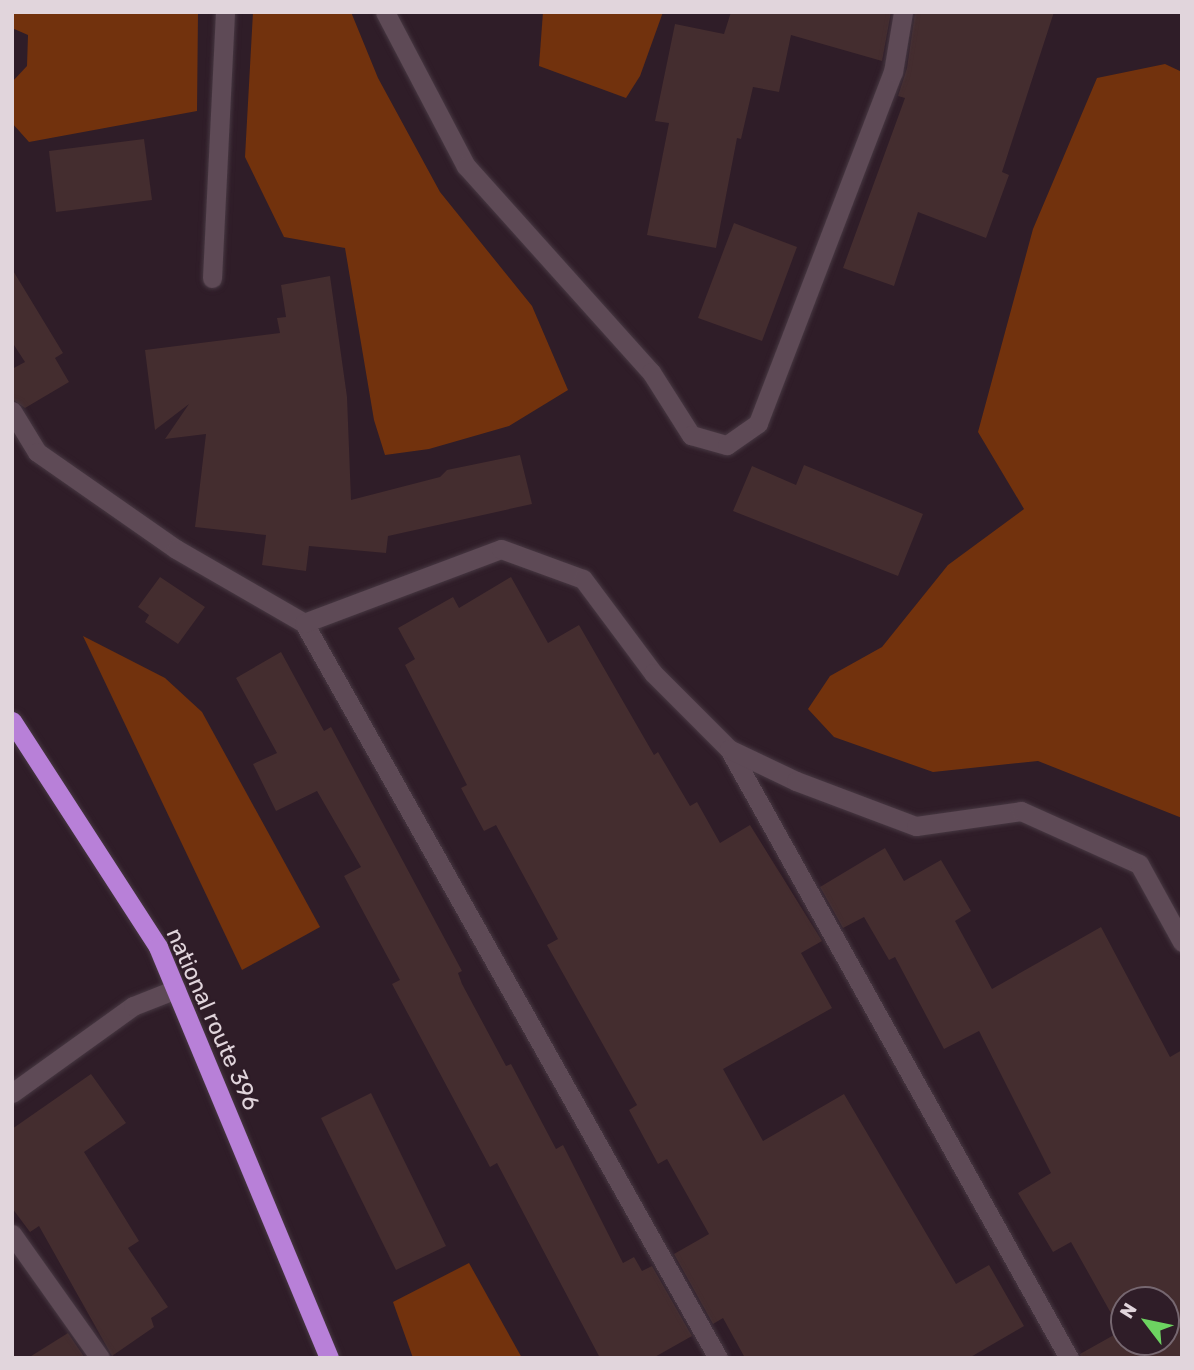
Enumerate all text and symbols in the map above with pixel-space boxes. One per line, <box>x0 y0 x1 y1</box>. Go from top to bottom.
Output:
street label: national route 396 <box>160 924 266 1114</box>
north arrow <box>1110 1286 1180 1356</box>
text: N <box>1115 1299 1142 1323</box>

